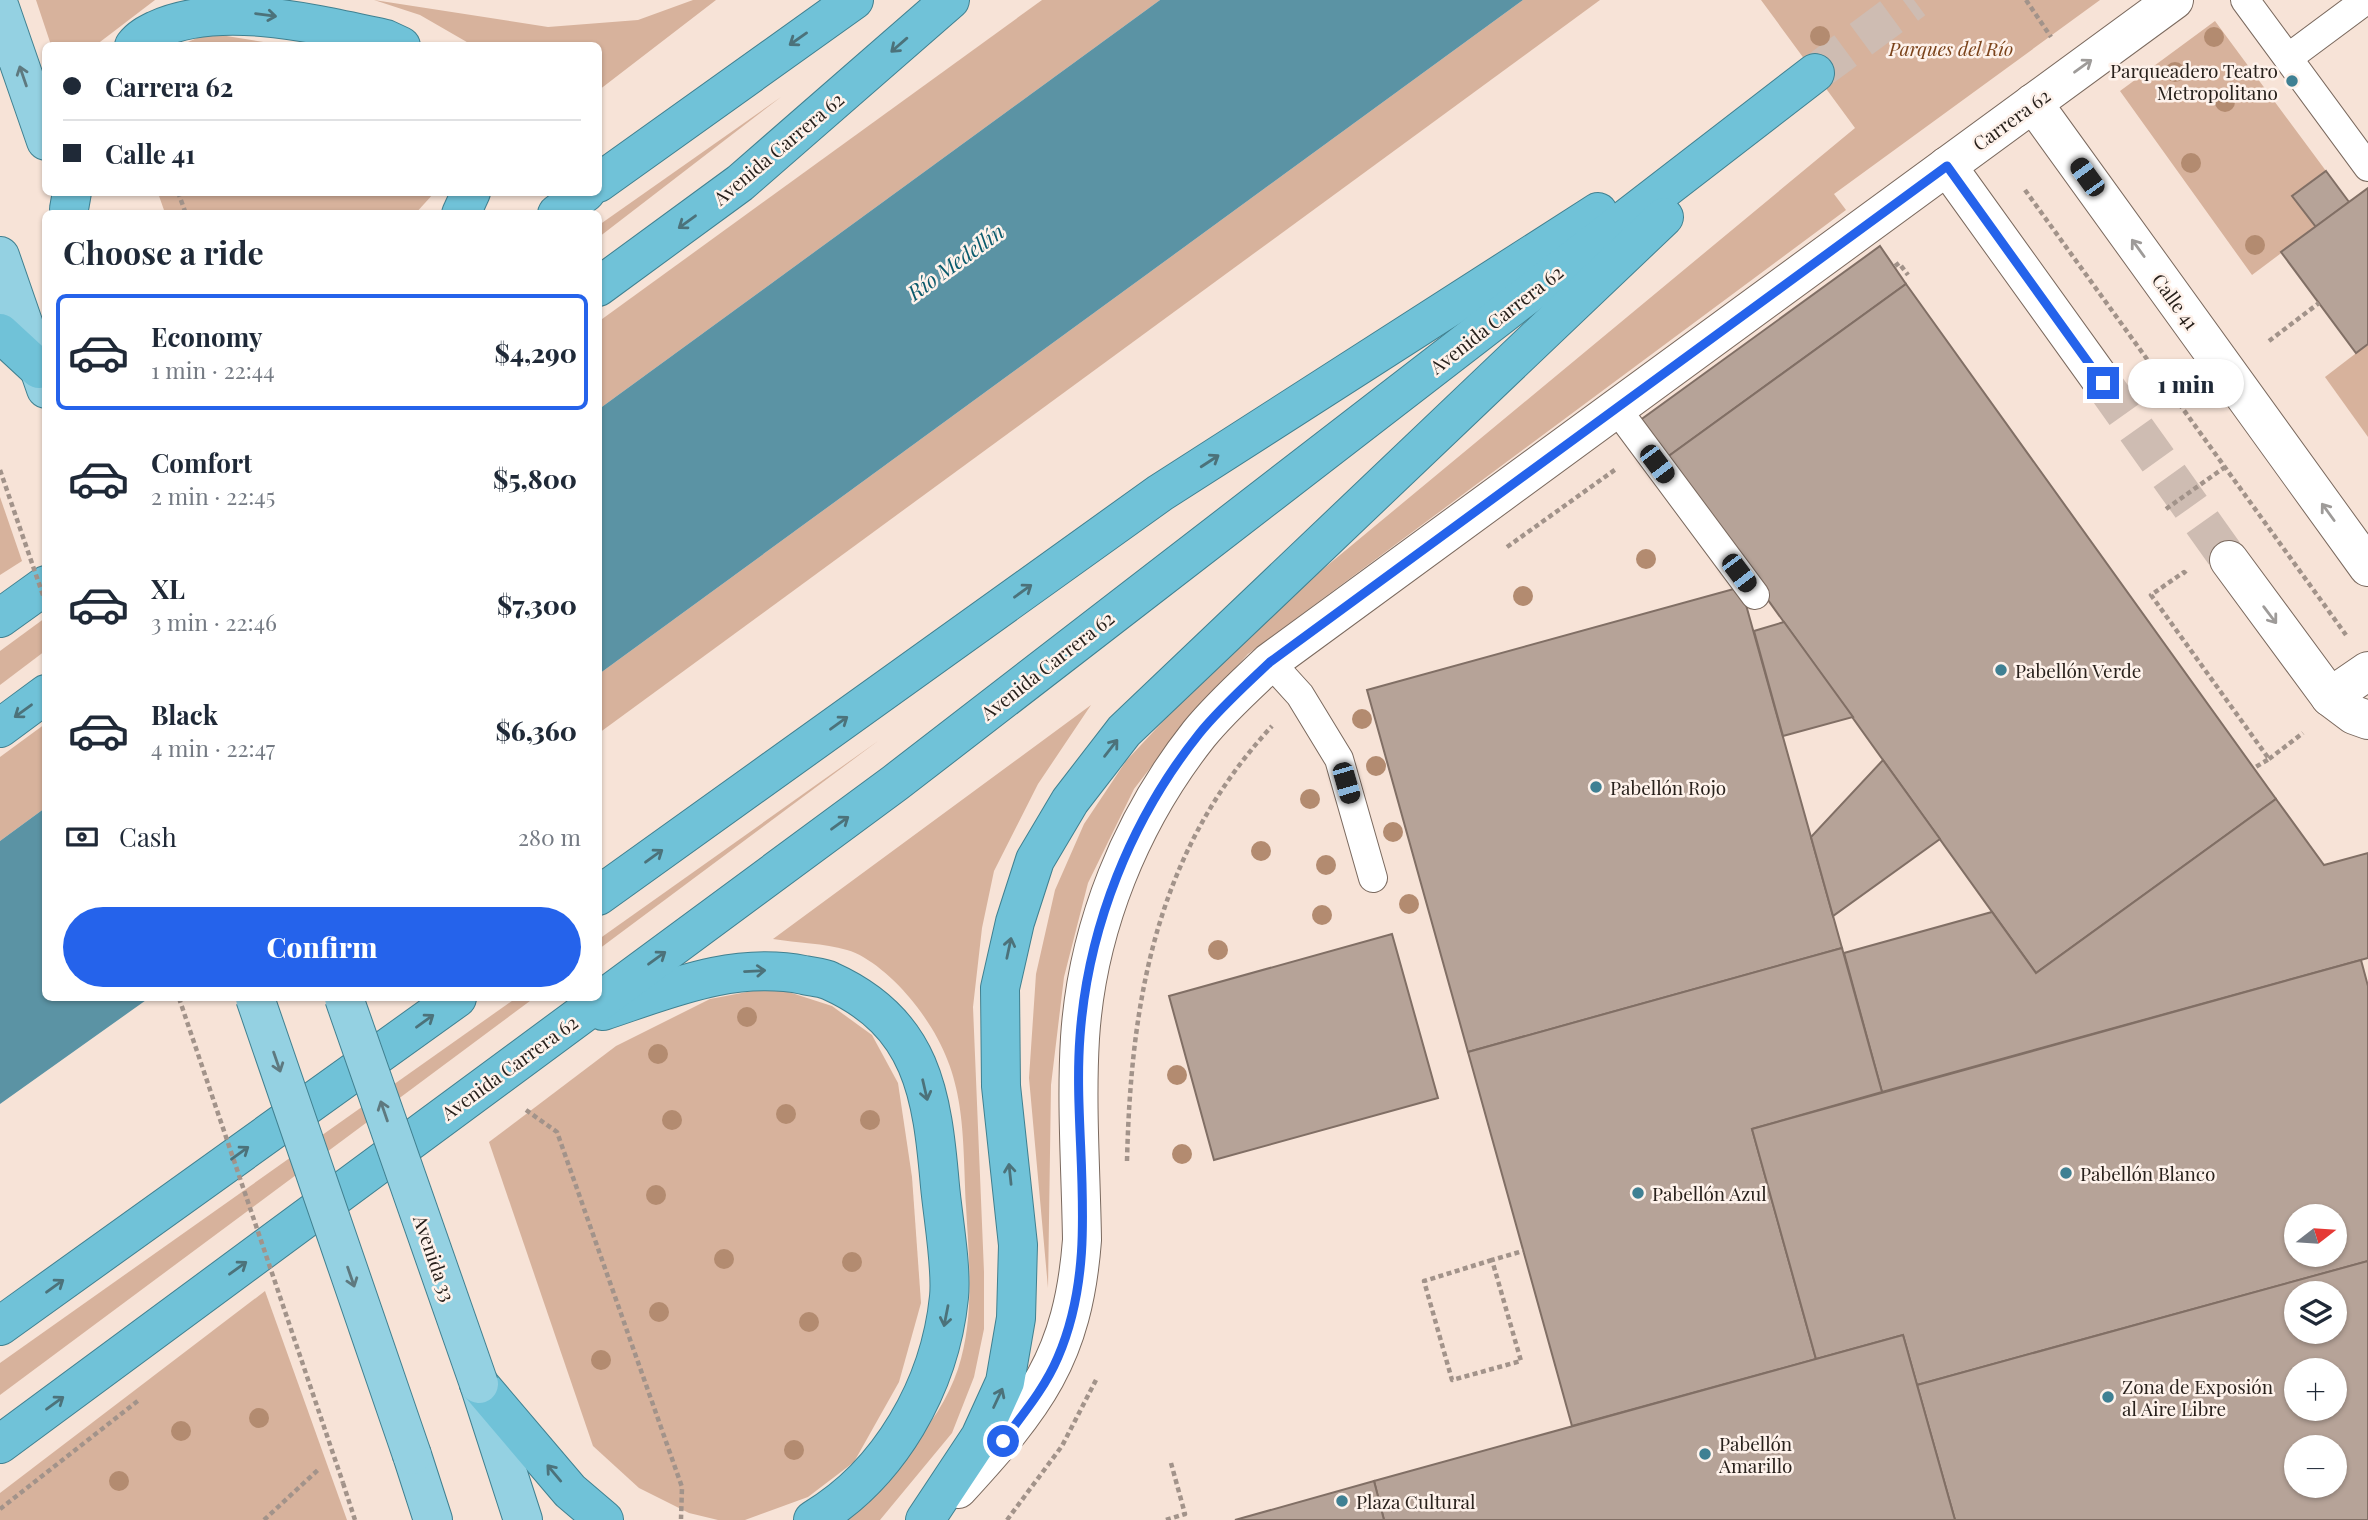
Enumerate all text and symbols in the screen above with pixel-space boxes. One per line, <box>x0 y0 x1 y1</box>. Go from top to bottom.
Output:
one-way arrow <box>255 8 277 21</box>
one-way arrow <box>789 32 808 47</box>
park label: Parques del Río <box>1888 35 2013 61</box>
one-way arrow <box>890 37 908 53</box>
place label: Parqueadero Teatro Metropolitano <box>2110 57 2278 105</box>
one-way arrow <box>2073 59 2092 73</box>
one-way arrow <box>16 66 29 88</box>
text: Carrera 62 <box>105 69 233 104</box>
marker: Parqueadero Teatro Metropolitano <box>2284 73 2300 89</box>
street label: Carrera 62 <box>1967 82 2055 156</box>
street label: Avenida Carrera 62 <box>707 86 849 211</box>
text: Calle 41 <box>105 136 195 171</box>
car <box>2067 154 2108 200</box>
one-way arrow <box>678 215 697 229</box>
water label: Río Medellín <box>900 216 1009 306</box>
text: Choose a ride <box>63 230 264 273</box>
one-way arrow <box>2131 239 2145 258</box>
street label: Avenida Carrera 62 <box>1423 259 1568 380</box>
street label: Calle 41 <box>2147 268 2205 334</box>
text: Economy <box>151 319 262 354</box>
icon: car <box>67 321 130 384</box>
text: $4,290 <box>495 335 577 370</box>
text: 1 min · 22:44 <box>151 354 275 385</box>
callout: 1 min <box>2128 358 2243 408</box>
route end <box>2087 367 2119 399</box>
text: 1 min <box>2158 368 2214 399</box>
car <box>1636 441 1679 487</box>
text: Comfort <box>151 445 252 480</box>
icon: car <box>67 447 130 510</box>
one-way arrow <box>1200 453 1219 468</box>
text: $5,800 <box>493 461 577 496</box>
text: 2 min · 22:45 <box>151 480 275 511</box>
one-way arrow <box>2321 503 2335 522</box>
car <box>1718 550 1761 596</box>
text: XL <box>151 571 185 606</box>
icon: car <box>67 573 130 636</box>
one-way arrow <box>1013 584 1032 598</box>
text: $7,300 <box>497 587 577 622</box>
street label: Avenida Carrera 62 <box>974 605 1119 726</box>
one-way arrow <box>2262 605 2277 624</box>
text: 3 min · 22:46 <box>151 606 277 637</box>
place label: Pabellón Verde <box>2015 657 2141 683</box>
marker: Pabellón Verde <box>1993 662 2009 678</box>
text: Black <box>151 697 218 732</box>
icon: car <box>67 699 130 762</box>
one-way arrow <box>14 704 33 718</box>
text: $6,360 <box>495 713 577 748</box>
one-way arrow <box>829 716 848 731</box>
text: 4 min · 22:47 <box>151 732 275 763</box>
one-way arrow <box>1104 739 1119 758</box>
car <box>1331 760 1362 806</box>
place label: Pabellón Rojo <box>1610 774 1726 800</box>
marker: Pabellón Rojo <box>1588 779 1604 795</box>
one-way arrow <box>831 816 850 831</box>
icon: cash <box>63 818 101 856</box>
text: Cash <box>119 819 177 854</box>
text: 280 m <box>518 821 581 852</box>
one-way arrow <box>644 849 663 863</box>
button: Confirm <box>63 907 581 987</box>
one-way arrow <box>1003 937 1016 960</box>
one-way arrow <box>648 951 667 966</box>
one-way arrow <box>743 965 766 978</box>
street label: Avenida Carrera 62 <box>435 1009 582 1126</box>
one-way arrow <box>415 1014 434 1028</box>
one-way arrow <box>271 1051 284 1073</box>
one-way arrow <box>919 1078 932 1101</box>
one-way arrow <box>377 1101 389 1123</box>
one-way arrow <box>230 1146 249 1161</box>
place label: Pabellón Blanco <box>2080 1160 2215 1186</box>
one-way arrow <box>1003 1163 1016 1186</box>
marker: Pabellón Blanco <box>2058 1165 2074 1181</box>
place label: Pabellón Azul <box>1652 1180 1767 1206</box>
marker: Pabellón Azul <box>1630 1185 1646 1201</box>
north arrow <box>2284 1204 2347 1267</box>
map controls <box>2284 1204 2347 1498</box>
street label: Avenida 33 <box>408 1210 462 1305</box>
one-way arrow <box>228 1261 247 1275</box>
one-way arrow <box>346 1266 358 1288</box>
one-way arrow <box>45 1279 64 1293</box>
button: layers <box>2284 1281 2347 1344</box>
one-way arrow <box>938 1304 952 1326</box>
button: + <box>2284 1358 2347 1421</box>
place label: Zona de Exposión al Aire Libre <box>2122 1373 2274 1421</box>
one-way arrow <box>992 1388 1005 1409</box>
marker: Zona de Exposión al Aire Libre <box>2100 1389 2116 1405</box>
one-way arrow <box>45 1396 64 1410</box>
route start <box>987 1425 1019 1457</box>
place label: Pabellón Amarillo <box>1718 1430 1793 1478</box>
button: − <box>2284 1435 2347 1498</box>
marker: Pabellón Amarillo <box>1697 1446 1713 1462</box>
one-way arrow <box>547 1465 562 1483</box>
place label: Plaza Cultural <box>1356 1488 1476 1514</box>
marker: Plaza Cultural <box>1334 1493 1350 1509</box>

